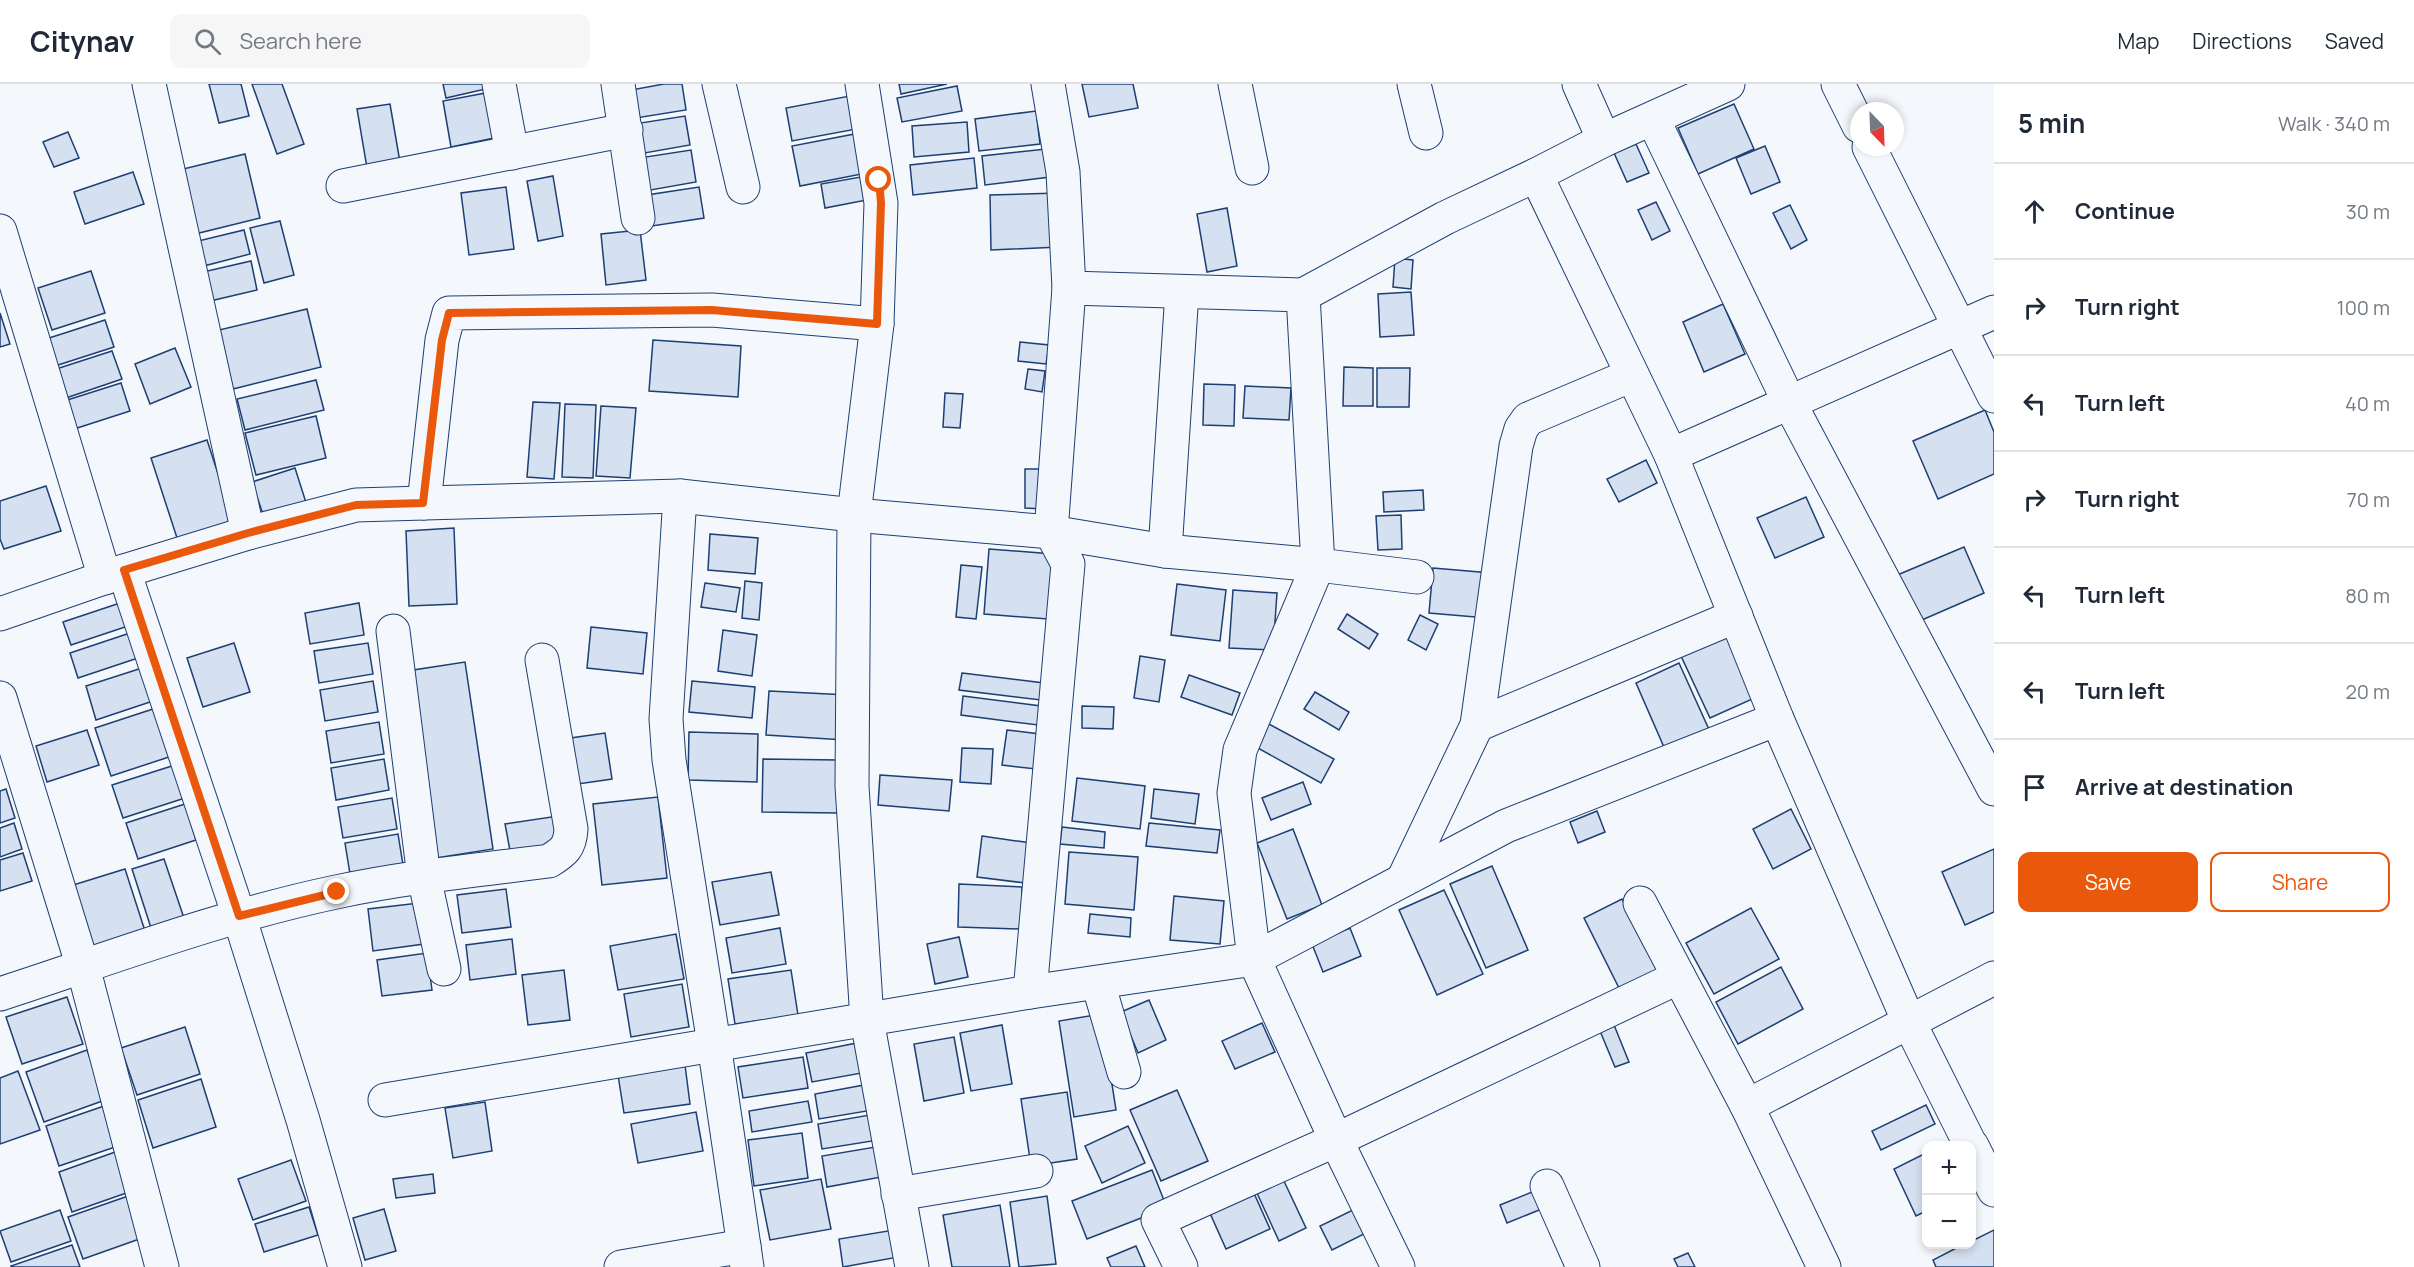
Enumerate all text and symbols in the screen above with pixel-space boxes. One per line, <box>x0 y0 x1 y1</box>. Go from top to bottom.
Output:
search box <box>170 14 590 68</box>
text: Citynav <box>30 22 134 60</box>
icon: search <box>191 25 224 58</box>
text: Search here <box>239 26 362 56</box>
text: Map <box>2118 27 2159 55</box>
text: Directions <box>2192 27 2292 55</box>
text: Saved <box>2325 27 2384 55</box>
north arrow <box>1850 102 1904 156</box>
text: 5 min <box>2018 105 2085 141</box>
text: Walk · 340 m <box>2278 110 2390 137</box>
route start <box>865 166 891 192</box>
icon: ahead <box>2018 195 2051 228</box>
text: Continue <box>2075 196 2175 226</box>
text: 30 m <box>2346 198 2390 225</box>
icon: right <box>2018 291 2051 324</box>
text: Turn right <box>2075 292 2180 322</box>
text: 100 m <box>2337 294 2390 321</box>
icon: left <box>2018 387 2051 420</box>
text: Turn left <box>2075 388 2165 418</box>
text: 40 m <box>2345 390 2390 417</box>
icon: right <box>2018 483 2051 516</box>
text: Turn right <box>2075 484 2180 514</box>
text: 70 m <box>2347 486 2390 513</box>
icon: left <box>2018 579 2051 612</box>
text: Turn left <box>2075 580 2165 610</box>
text: 80 m <box>2345 582 2390 609</box>
icon: left <box>2018 675 2051 708</box>
text: Turn left <box>2075 676 2165 706</box>
text: 20 m <box>2345 678 2390 705</box>
icon: arrive <box>2018 771 2051 804</box>
text: Arrive at destination <box>2075 772 2293 802</box>
button: Save <box>2018 852 2198 912</box>
button: Share <box>2210 852 2390 912</box>
route end <box>323 878 349 904</box>
map controls <box>1922 1141 1976 1249</box>
button: + <box>1922 1141 1976 1195</box>
button: − <box>1922 1195 1976 1249</box>

